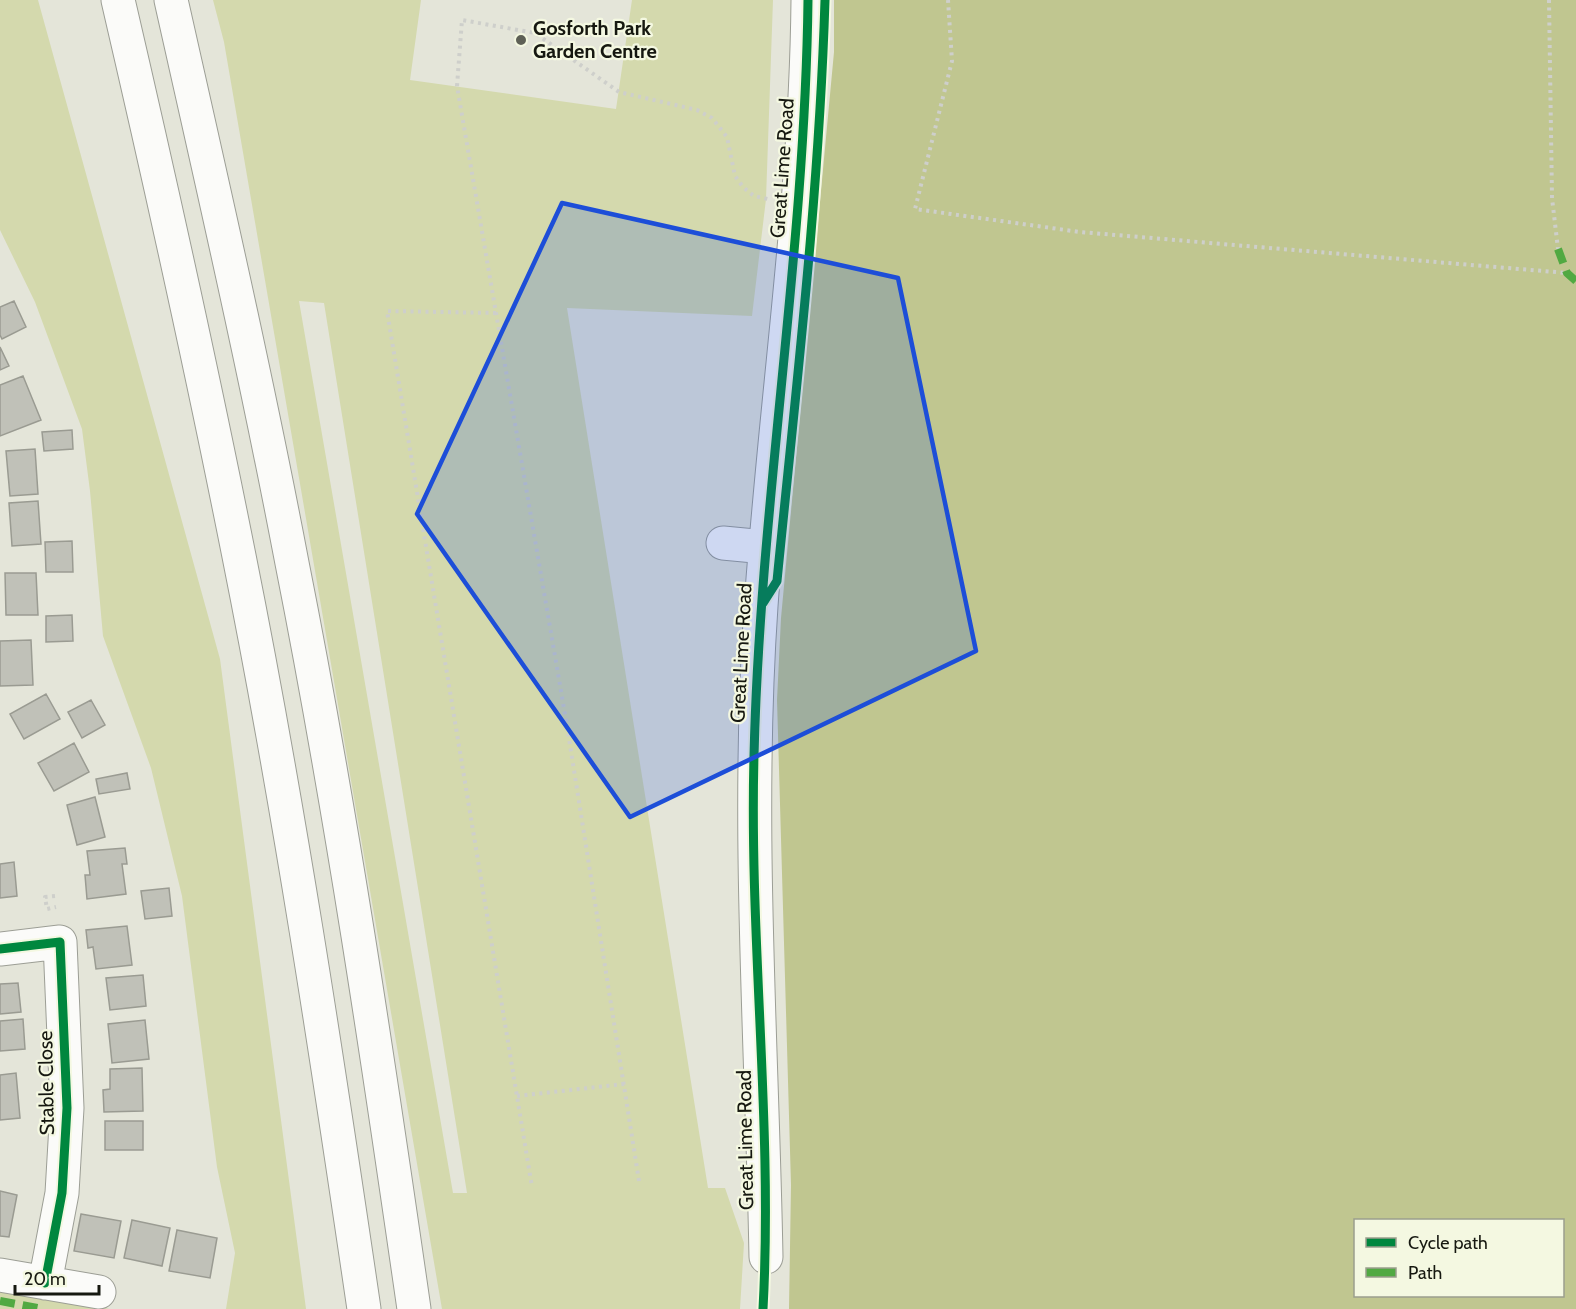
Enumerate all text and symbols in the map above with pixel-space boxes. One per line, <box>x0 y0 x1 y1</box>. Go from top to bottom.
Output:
place label: Gosforth Park Garden Centre <box>533 16 657 63</box>
marker: Gosforth Park Garden Centre <box>514 33 528 47</box>
street label: Great Lime Road <box>765 97 799 239</box>
street label: Great Lime Road <box>725 582 757 724</box>
street label: Stable Close <box>33 1030 59 1136</box>
street label: Great Lime Road <box>732 1070 758 1210</box>
legend <box>1354 1219 1564 1297</box>
text: Cycle path <box>1408 1232 1488 1254</box>
scale bar <box>15 1258 99 1296</box>
text: Path <box>1408 1262 1442 1284</box>
text: 20 m <box>24 1268 66 1290</box>

